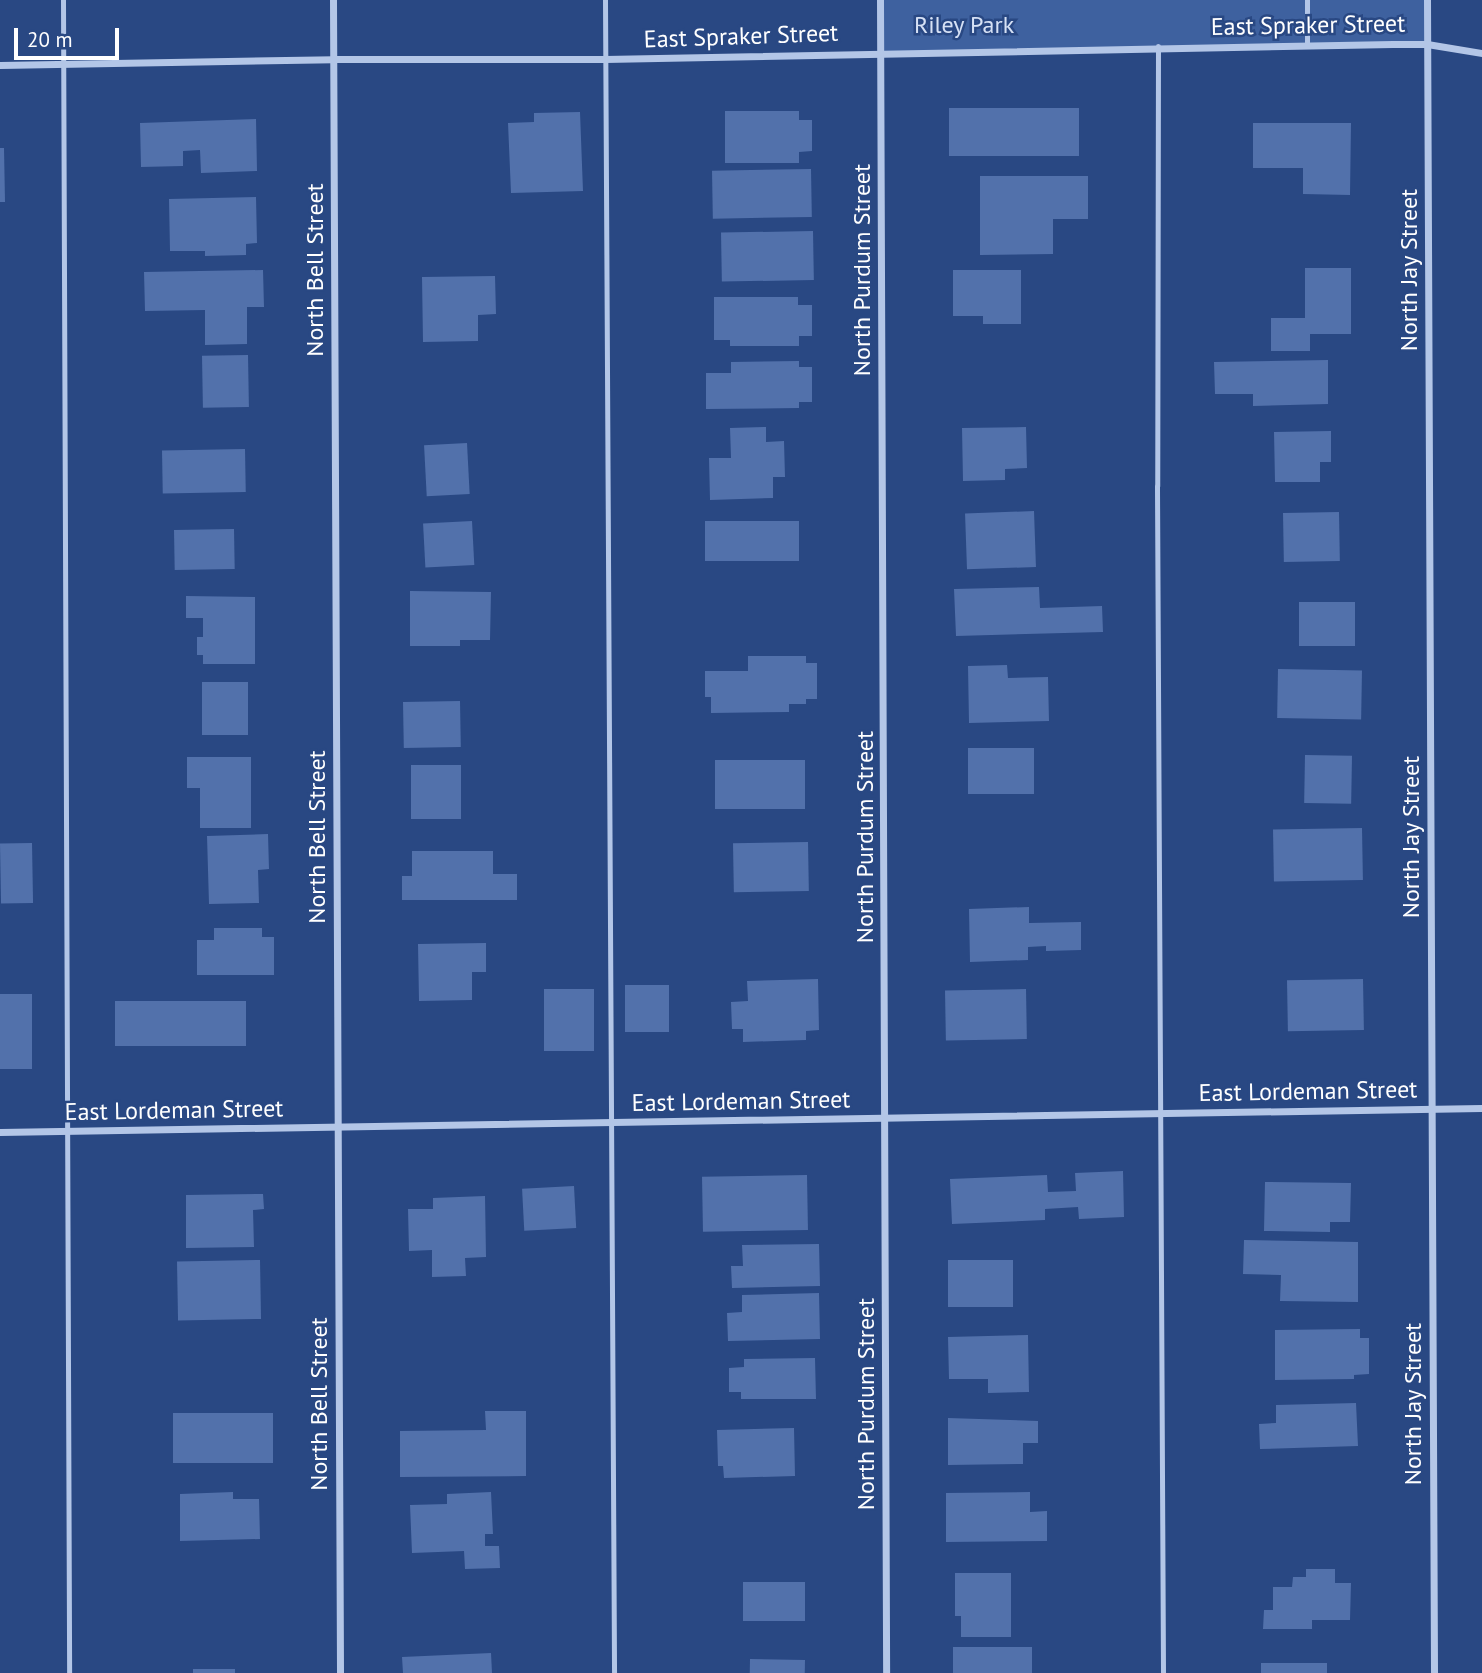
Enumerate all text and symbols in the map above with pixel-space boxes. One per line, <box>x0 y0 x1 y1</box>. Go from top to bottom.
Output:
street label: East Spraker Street <box>1211 9 1405 41</box>
park label: Riley Park <box>913 11 1015 39</box>
scale bar <box>18 14 122 58</box>
street label: East Spraker Street <box>643 18 839 54</box>
text: 20 m <box>27 26 73 53</box>
street label: North Purdum Street <box>848 164 876 376</box>
street label: North Bell Street <box>301 183 329 357</box>
street label: North Jay Street <box>1395 188 1423 352</box>
street label: North Purdum Street <box>851 731 879 943</box>
street label: North Bell Street <box>303 750 331 924</box>
street label: North Jay Street <box>1397 755 1425 919</box>
street label: East Lordeman Street <box>1198 1075 1418 1107</box>
street label: East Lordeman Street <box>631 1085 851 1117</box>
street label: East Lordeman Street <box>64 1094 284 1126</box>
street label: North Purdum Street <box>852 1298 880 1510</box>
street label: North Bell Street <box>305 1317 333 1491</box>
street label: North Jay Street <box>1399 1322 1427 1486</box>

